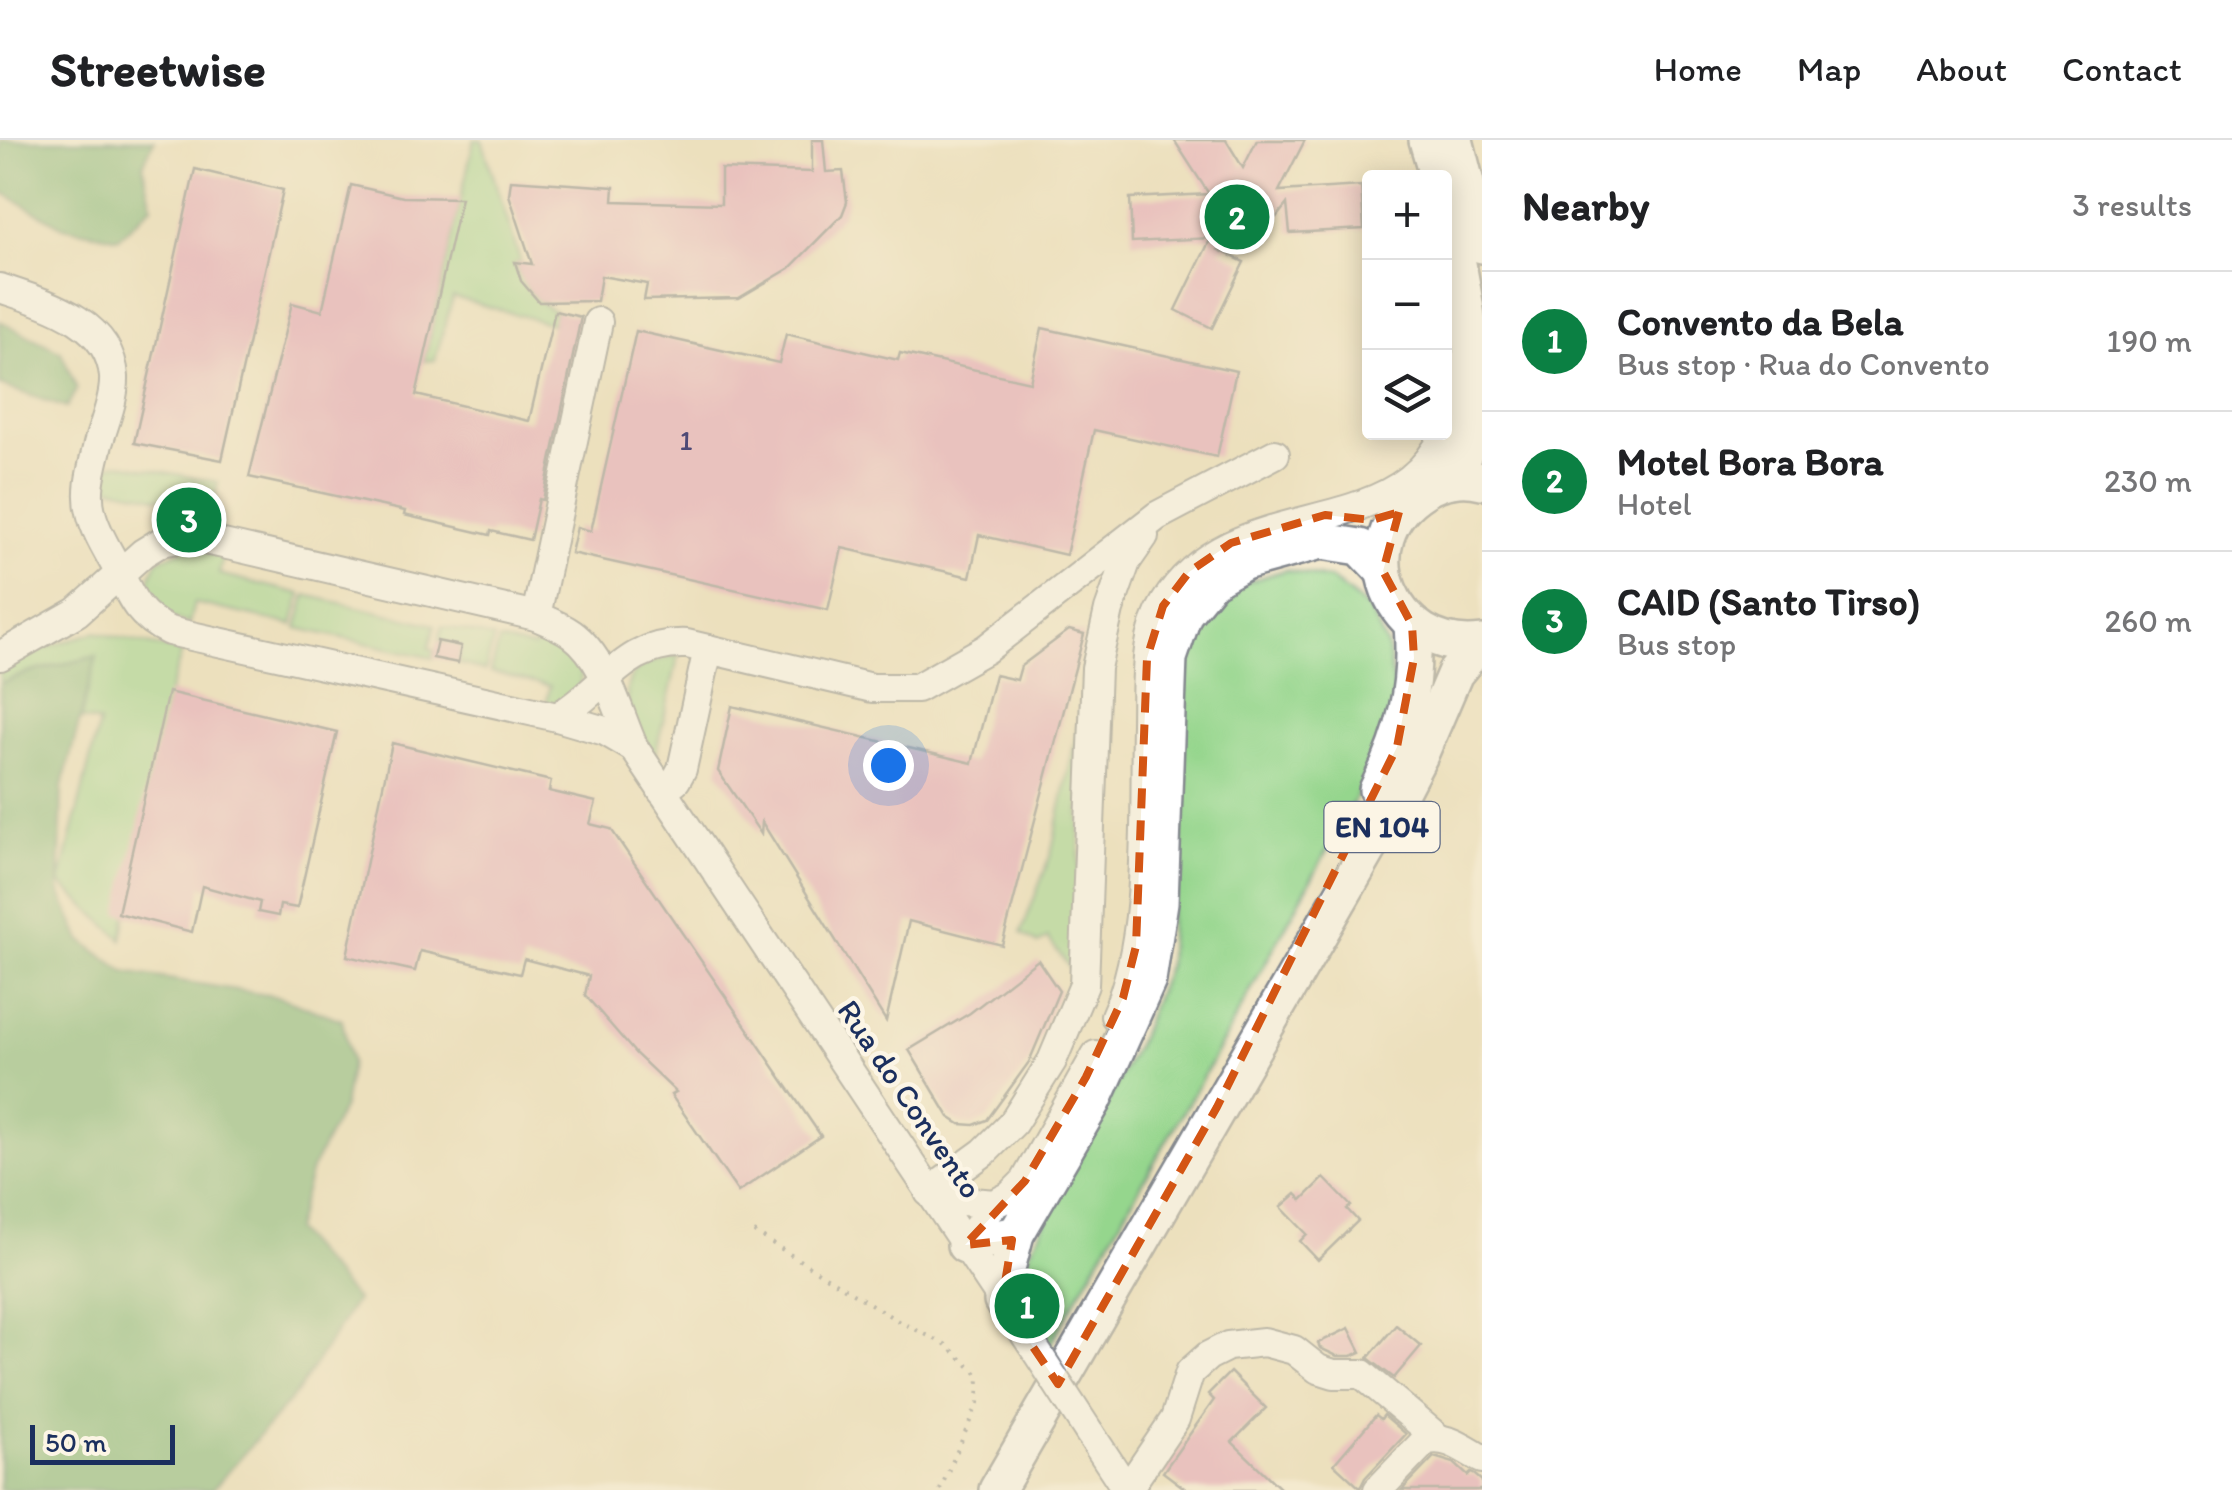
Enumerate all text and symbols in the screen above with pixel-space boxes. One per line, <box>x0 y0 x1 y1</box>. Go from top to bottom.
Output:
text: Streetwise <box>50 40 266 98</box>
text: Home <box>1654 48 1742 90</box>
text: Map <box>1797 48 1861 90</box>
text: About <box>1916 48 2007 90</box>
text: Contact <box>2062 48 2182 90</box>
map controls <box>1362 170 1452 440</box>
button: + <box>1362 170 1452 260</box>
pin: 2 <box>1204 180 1270 254</box>
text: Nearby <box>1522 180 1649 231</box>
text: 3 results <box>2072 186 2192 224</box>
button: − <box>1362 260 1452 350</box>
text: Convento da Bela <box>1617 299 1903 345</box>
text: 1 <box>1547 322 1562 360</box>
text: 190 m <box>2107 322 2192 360</box>
text: Bus stop · Rua do Convento <box>1617 345 1990 383</box>
button: layers <box>1362 350 1452 440</box>
house number: 1 <box>680 423 693 457</box>
text: Motel Bora Bora <box>1617 439 1884 485</box>
text: 2 <box>1546 462 1563 500</box>
text: 230 m <box>2104 462 2192 500</box>
pin: 3 <box>156 482 222 558</box>
text: Hotel <box>1617 485 1692 523</box>
text: CAID (Santo Tirso) <box>1617 579 1920 625</box>
text: 3 <box>1546 602 1563 640</box>
text: 260 m <box>2104 602 2192 640</box>
text: Bus stop <box>1617 625 1736 663</box>
your location <box>863 740 914 791</box>
road number: EN 104 <box>1324 802 1440 852</box>
street label: Rua do Convento <box>830 992 990 1206</box>
pin: 1 <box>994 1268 1060 1344</box>
scale bar <box>30 1420 175 1464</box>
text: 50 m <box>45 1425 107 1459</box>

